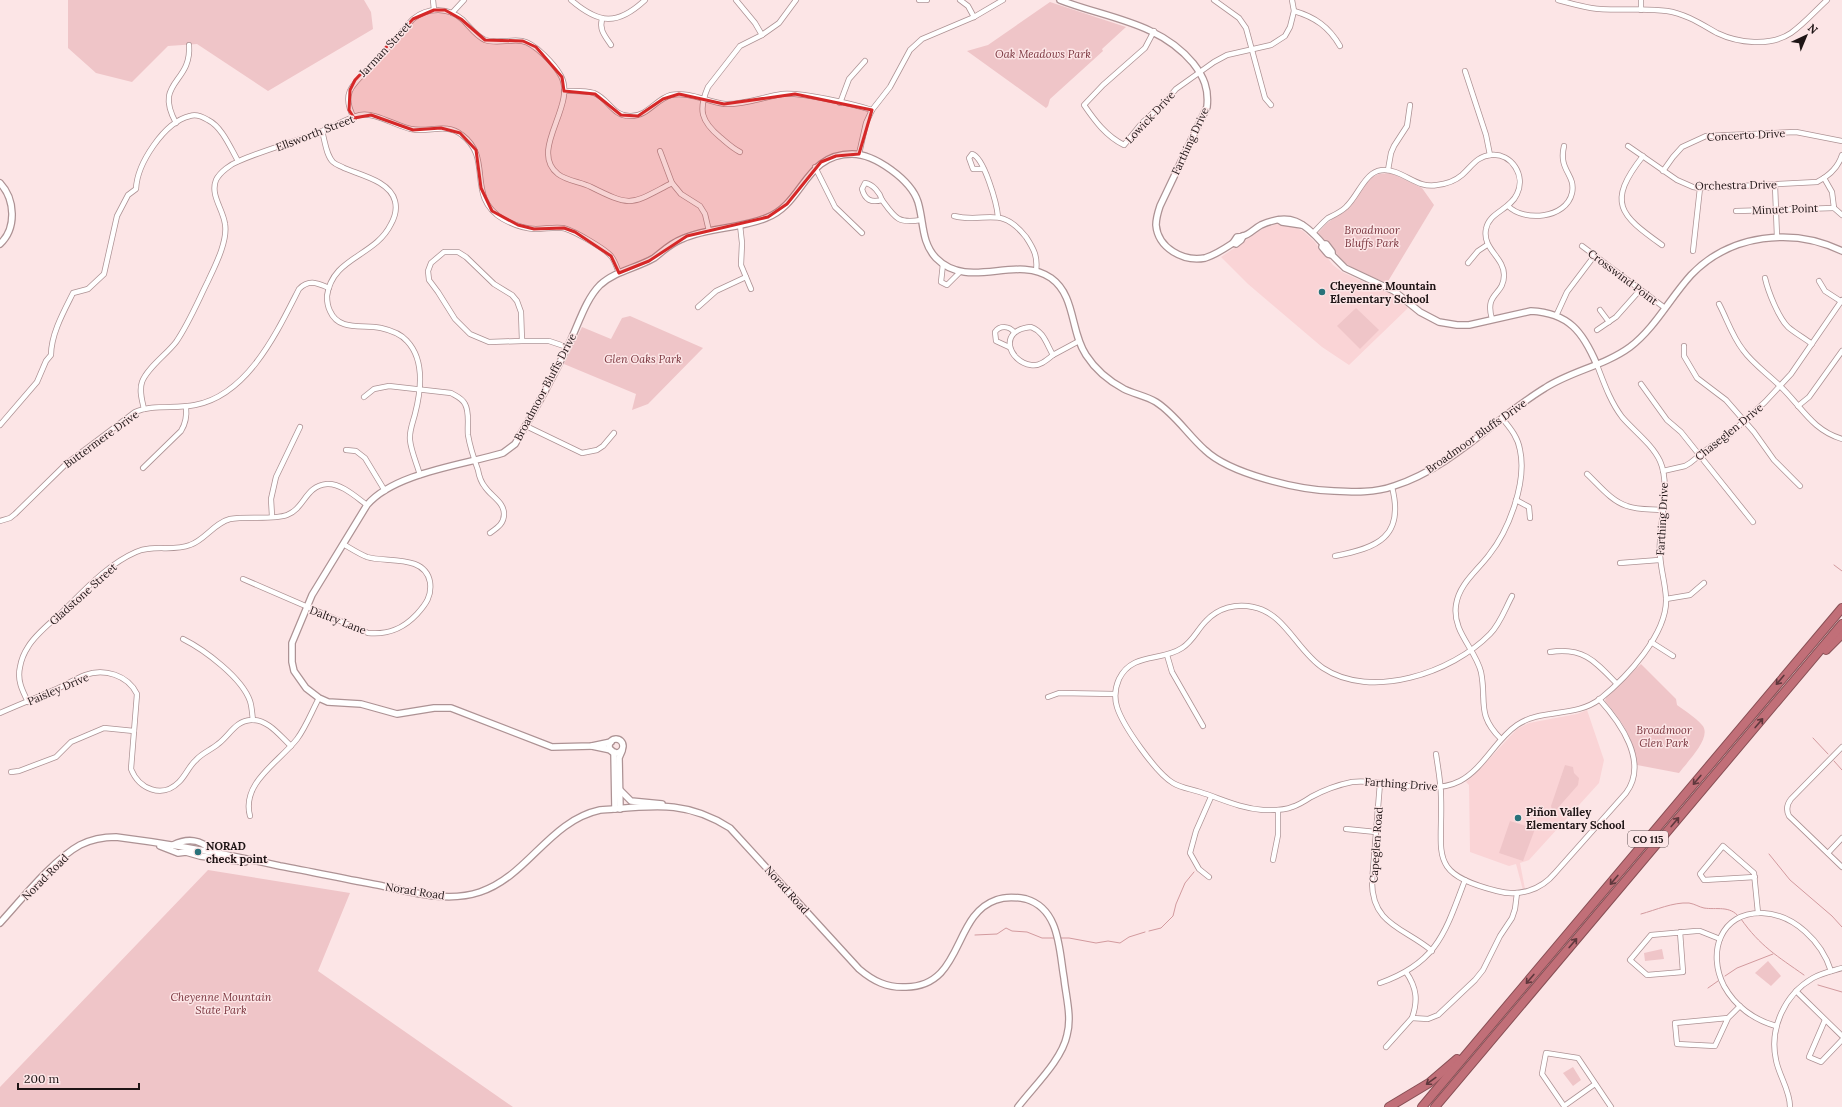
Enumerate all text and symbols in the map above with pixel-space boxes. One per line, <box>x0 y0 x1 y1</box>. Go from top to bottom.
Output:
north arrow <box>1786 16 1826 56</box>
street label: Jarman Street <box>355 18 415 80</box>
text: N <box>1805 21 1821 37</box>
park label: Oak Meadows Park <box>995 47 1091 61</box>
street label: Lowick Drive <box>1122 88 1178 146</box>
street label: Farthing Drive <box>1168 105 1212 177</box>
street label: Ellsworth Street <box>274 111 357 154</box>
street label: Concerto Drive <box>1706 126 1786 144</box>
street label: Orchestra Drive <box>1695 177 1777 193</box>
street label: Minuet Point <box>1752 201 1819 217</box>
park label: Broadmoor Bluffs Park <box>1344 223 1401 250</box>
street label: Crosswind Point <box>1585 246 1661 308</box>
place label: Cheyenne Mountain Elementary School <box>1330 279 1436 306</box>
marker: Cheyenne Mountain Elementary School <box>1317 287 1327 297</box>
street label: Broadmoor Bluffs Drive <box>511 331 579 443</box>
park label: Glen Oaks Park <box>604 352 682 366</box>
street label: Broadmoor Bluffs Drive <box>1423 396 1529 476</box>
street label: Chaseglen Drive <box>1692 400 1766 464</box>
street label: Buttermere Drive <box>61 407 141 471</box>
street label: Farthing Drive <box>1653 482 1671 556</box>
street label: Gladstone Street <box>46 559 120 628</box>
street label: Daltry Lane <box>308 603 368 637</box>
street label: Paisley Drive <box>25 670 91 708</box>
one-way arrow <box>1776 675 1785 686</box>
one-way arrow <box>1754 717 1763 728</box>
park label: Broadmoor Glen Park <box>1636 723 1693 750</box>
street label: Farthing Drive <box>1364 774 1438 794</box>
one-way arrow <box>1692 775 1701 785</box>
place label: Piñon Valley Elementary School <box>1526 805 1625 832</box>
street label: Capeglen Road <box>1366 806 1386 884</box>
marker: Piñon Valley Elementary School <box>1513 813 1523 823</box>
one-way arrow <box>1670 817 1679 827</box>
road number: CO 115 <box>1628 831 1668 847</box>
place label: NORAD check point <box>206 839 268 866</box>
marker: NORAD check point <box>193 847 203 857</box>
street label: Norad Road <box>19 851 71 903</box>
street label: Norad Road <box>762 863 813 917</box>
one-way arrow <box>1609 875 1618 885</box>
street label: Norad Road <box>384 879 446 903</box>
one-way arrow <box>1568 938 1577 948</box>
one-way arrow <box>1525 974 1534 985</box>
park label: Cheyenne Mountain State Park <box>171 990 272 1017</box>
scale bar <box>18 1065 139 1091</box>
text: 200 m <box>24 1071 60 1086</box>
one-way arrow <box>1425 1077 1436 1085</box>

